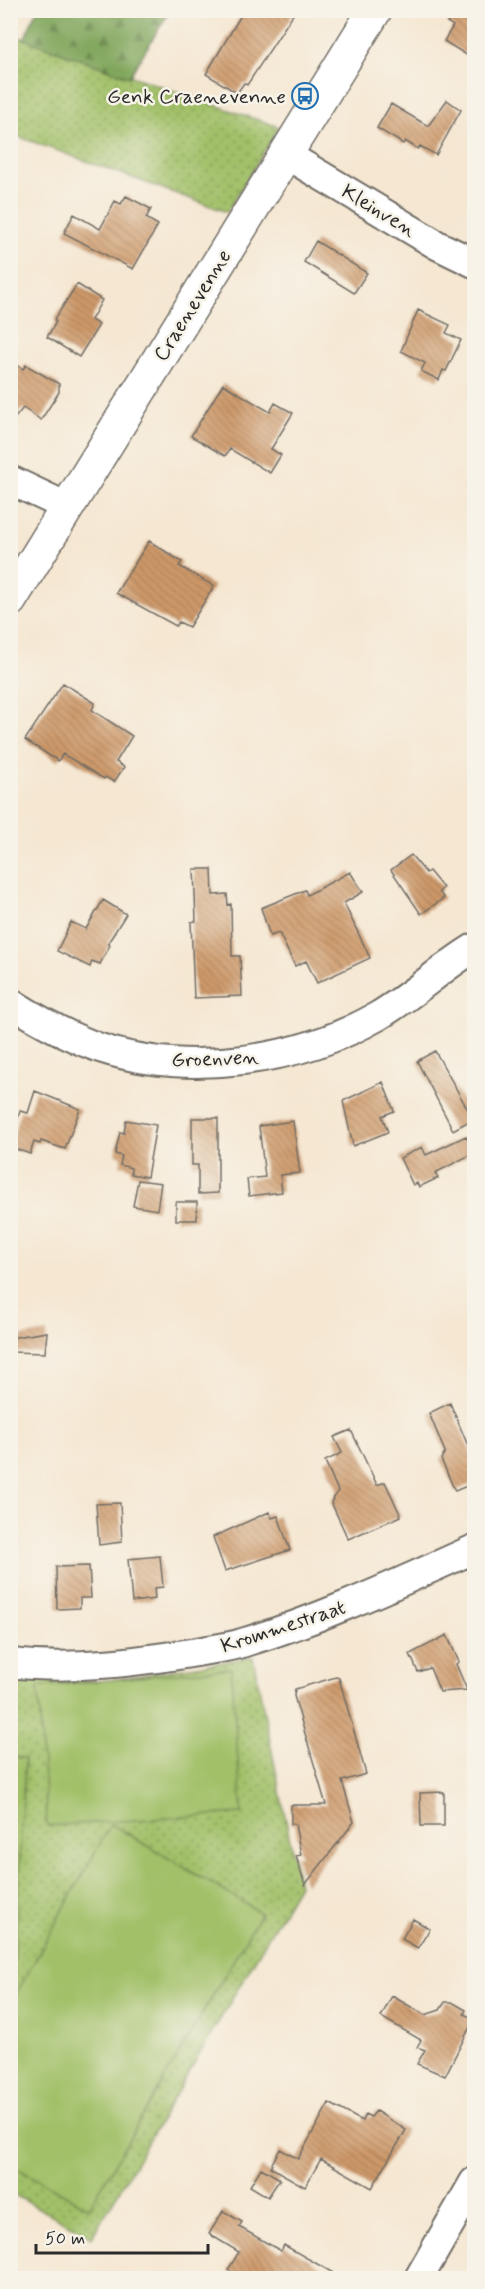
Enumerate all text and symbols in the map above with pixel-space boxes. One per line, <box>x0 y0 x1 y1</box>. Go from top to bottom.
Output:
bus stop icon: Genk Craenevenne <box>290 81 320 111</box>
place label: Genk Craenevenne <box>107 83 286 111</box>
street label: Kleinven <box>336 178 421 244</box>
street label: Craenevenne <box>147 244 238 367</box>
street label: Groenven <box>171 1043 260 1075</box>
street label: Krommestraat <box>217 1594 349 1660</box>
scale bar <box>36 2217 208 2255</box>
text: 50 m <box>45 2227 85 2251</box>

